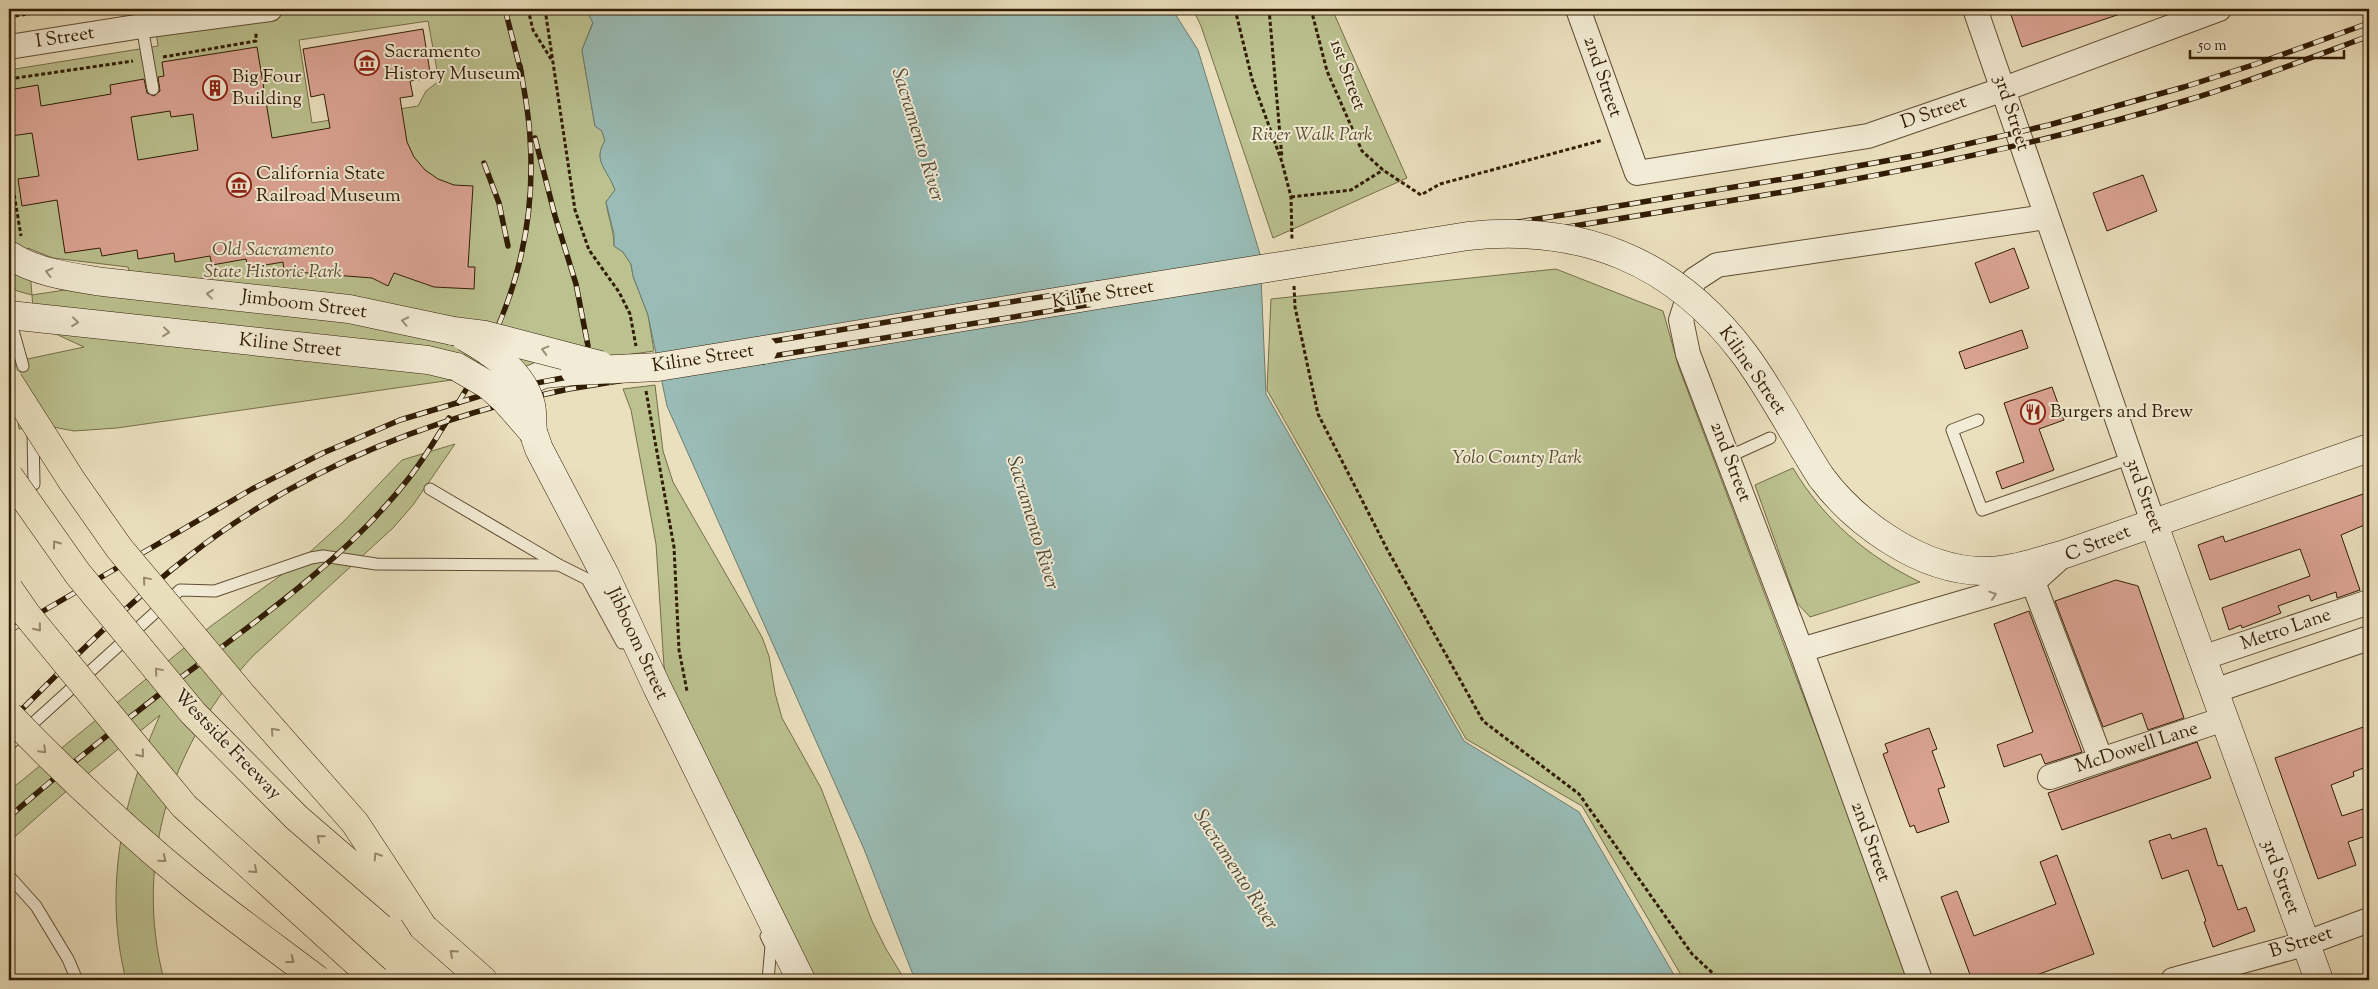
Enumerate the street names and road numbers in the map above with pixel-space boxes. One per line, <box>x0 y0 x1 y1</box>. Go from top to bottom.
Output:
street label: I Street <box>34 20 97 56</box>
street label: 2nd Street <box>1576 33 1629 121</box>
street label: 1st Street <box>1322 36 1372 115</box>
street label: 3rd Street <box>1986 72 2036 155</box>
street label: D Street <box>1897 89 1971 137</box>
street label: Kiline Street <box>1050 274 1156 316</box>
street label: Jimboom Street <box>239 284 369 326</box>
street label: Kiline Street <box>1711 321 1793 421</box>
street label: Kiline Street <box>237 327 343 365</box>
street label: Kiline Street <box>650 338 756 380</box>
street label: 2nd Street <box>1702 418 1758 506</box>
street label: 3rd Street <box>2118 455 2170 538</box>
street label: C Street <box>2061 518 2135 569</box>
street label: Jibboom Street <box>599 583 675 705</box>
street label: Metro Lane <box>2237 602 2335 658</box>
street label: Westside Freeway <box>167 683 288 807</box>
street label: McDowell Lane <box>2072 715 2202 781</box>
street label: 2nd Street <box>1843 798 1897 886</box>
street label: 3rd Street <box>2254 836 2306 919</box>
street label: B Street <box>2266 920 2337 966</box>

